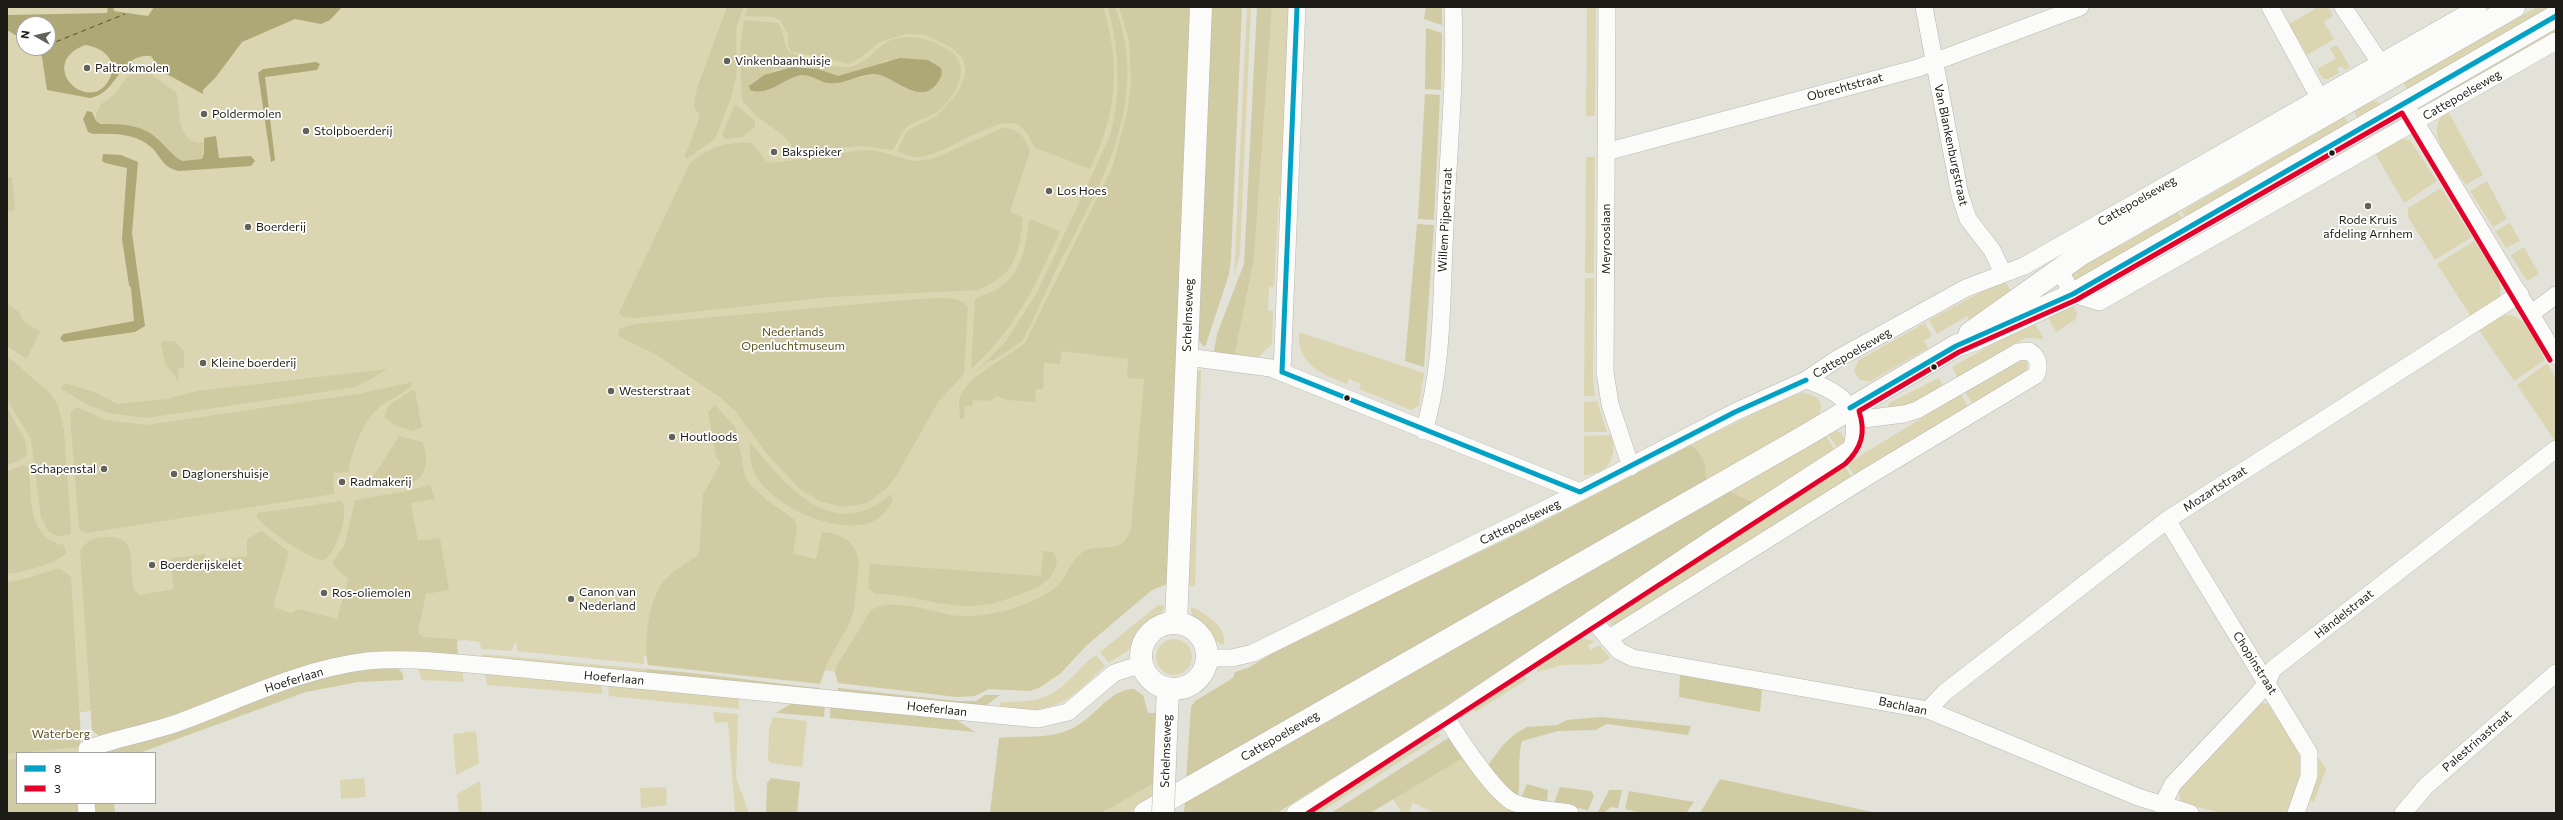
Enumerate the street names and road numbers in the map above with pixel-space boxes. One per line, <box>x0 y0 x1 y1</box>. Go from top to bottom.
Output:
street label: Cattepoelseweg <box>2420 67 2504 123</box>
street label: Obrechtstraat <box>1805 70 1885 104</box>
street label: Van Blankenburgstraat <box>1931 83 1971 207</box>
street label: Willem Pijperstraat <box>1435 167 1455 273</box>
street label: Cattepoelseweg <box>2095 173 2179 229</box>
street label: Meyrooslaan <box>1599 204 1613 274</box>
street label: Schelmseweg <box>1180 278 1196 352</box>
street label: Cattepoelseweg <box>1810 325 1894 381</box>
street label: Mozartstraat <box>2180 463 2250 515</box>
street label: Cattepoelseweg <box>1477 496 1563 548</box>
street label: Händelstraat <box>2312 587 2376 641</box>
street label: Chopinstraat <box>2230 629 2280 697</box>
street label: Hoeferlaan <box>263 664 325 696</box>
street label: Hoeferlaan <box>583 668 645 688</box>
street label: Bachlaan <box>1877 694 1929 718</box>
street label: Hoeferlaan <box>906 699 968 719</box>
street label: Palestrinastraat <box>2439 707 2515 775</box>
street label: Cattepoelseweg <box>1238 708 1322 764</box>
street label: Schelmseweg <box>1158 714 1174 788</box>

